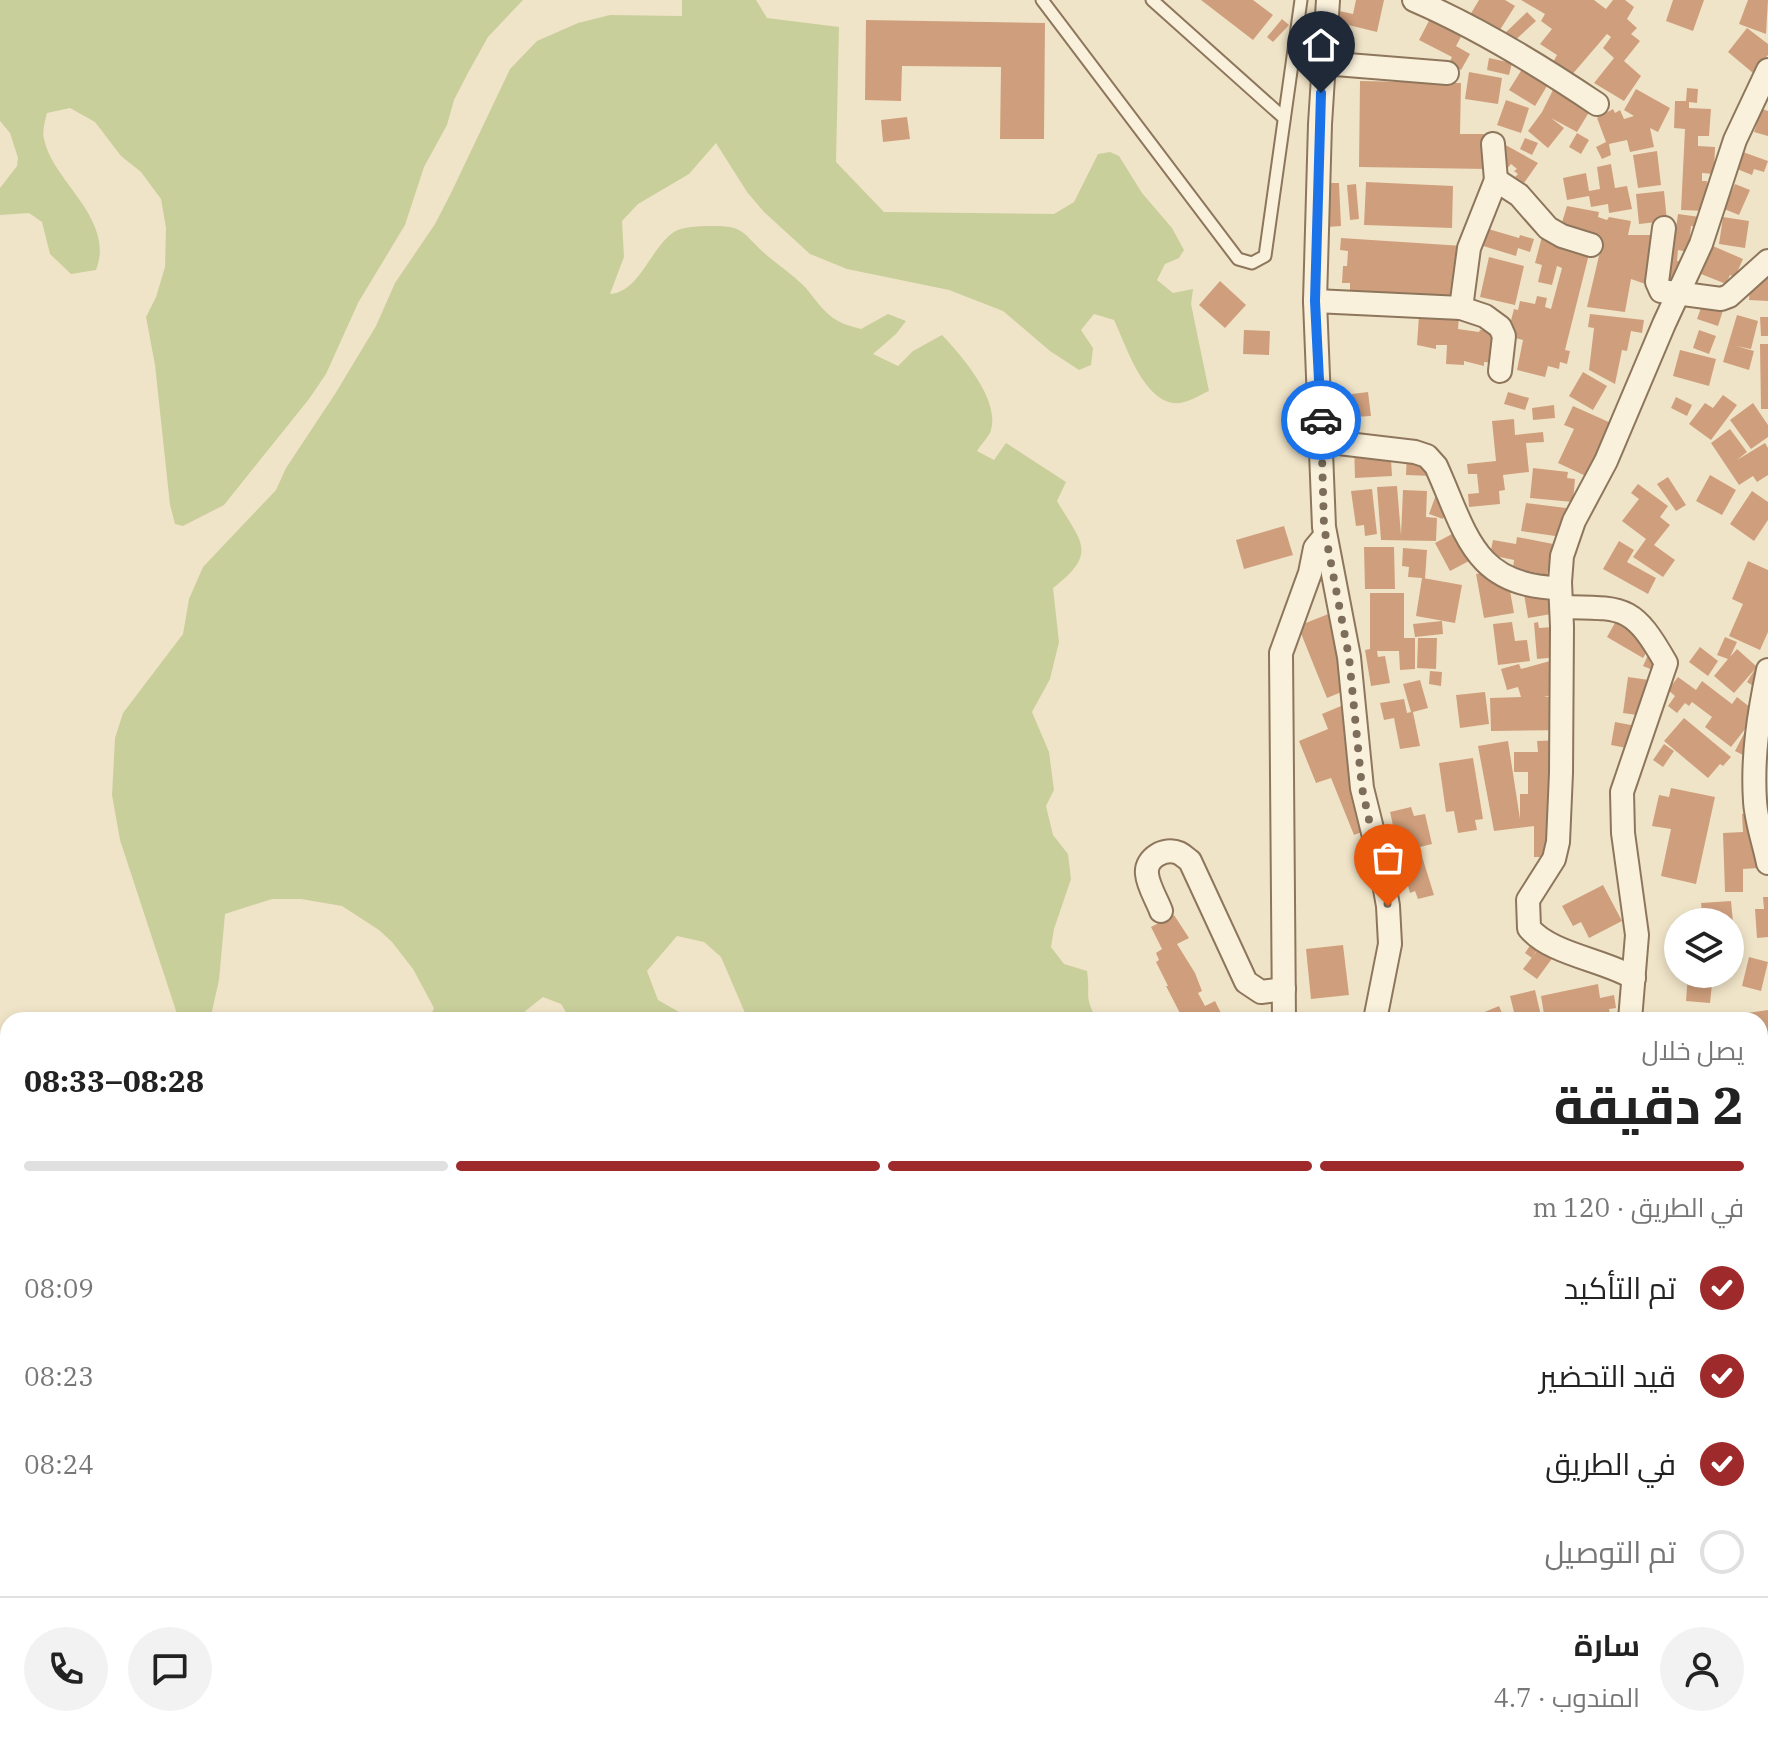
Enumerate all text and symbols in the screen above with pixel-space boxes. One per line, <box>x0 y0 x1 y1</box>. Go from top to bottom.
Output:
pin <box>1287 11 1355 93</box>
icon: home <box>1299 23 1343 67</box>
courier <box>1281 380 1361 460</box>
icon: car <box>1299 398 1343 442</box>
pin <box>1354 824 1422 906</box>
icon: bag <box>1366 836 1410 880</box>
map controls <box>1664 908 1744 988</box>
button: layers <box>1664 908 1744 988</box>
text: يصل خلال <box>1641 1033 1744 1067</box>
text: 08:28–08:33 <box>24 1061 204 1100</box>
text: 2 دقيقة <box>1554 1071 1744 1138</box>
text: في الطريق · 120 m <box>1533 1190 1744 1224</box>
icon: check <box>1700 1266 1744 1310</box>
text: تم التأكيد <box>1564 1268 1676 1307</box>
text: 08:09 <box>24 1271 94 1305</box>
icon: check <box>1700 1354 1744 1398</box>
text: قيد التحضير <box>1539 1356 1676 1395</box>
text: 08:23 <box>24 1359 94 1393</box>
icon: check <box>1700 1442 1744 1486</box>
text: في الطريق <box>1545 1444 1676 1483</box>
text: 08:24 <box>24 1447 94 1481</box>
text: تم التوصيل <box>1544 1532 1676 1571</box>
text: سارة <box>1574 1625 1640 1664</box>
button: phone <box>24 1627 108 1711</box>
button: chat <box>128 1627 212 1711</box>
button: person <box>1660 1627 1744 1711</box>
text: المندوب · 4.7 <box>1493 1680 1640 1714</box>

